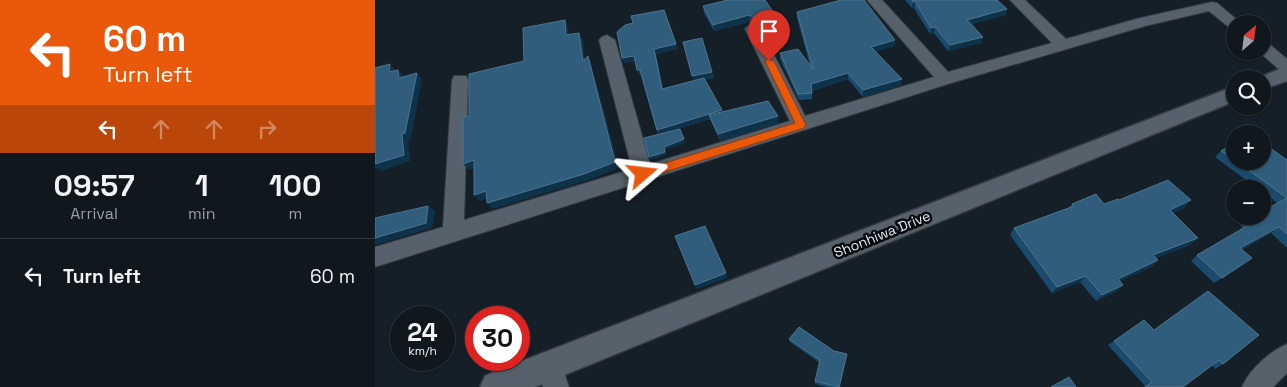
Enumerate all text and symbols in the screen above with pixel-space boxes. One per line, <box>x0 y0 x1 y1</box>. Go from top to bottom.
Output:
pin <box>748 10 790 61</box>
north arrow <box>1226 15 1271 60</box>
map controls <box>1226 15 1271 225</box>
text: 60 m <box>103 17 186 61</box>
icon: arrive <box>755 17 783 45</box>
icon: left <box>20 20 85 85</box>
text: Turn left <box>103 60 193 88</box>
button: search <box>1226 70 1271 115</box>
icon: left <box>94 115 122 143</box>
icon: ahead <box>147 115 175 143</box>
icon: ahead <box>200 115 228 143</box>
icon: right <box>253 115 281 143</box>
button: + <box>1226 125 1271 170</box>
position arrow <box>616 147 668 199</box>
text: 09:57 <box>53 166 135 205</box>
text: 1 <box>195 166 209 205</box>
text: 100 <box>269 166 322 205</box>
button: − <box>1226 180 1271 225</box>
text: Arrival <box>70 203 118 224</box>
text: min <box>188 203 216 224</box>
text: m <box>288 203 302 224</box>
street label: Shonhiwa Drive <box>831 206 933 262</box>
icon: left <box>20 262 48 290</box>
text: Turn left <box>63 264 141 289</box>
text: 60 m <box>310 264 355 289</box>
speed limit sign: 30 <box>465 306 530 371</box>
text: 24 <box>407 316 438 348</box>
text: km/h <box>408 343 437 359</box>

